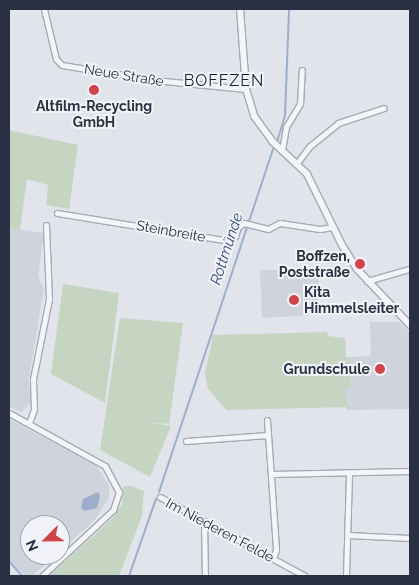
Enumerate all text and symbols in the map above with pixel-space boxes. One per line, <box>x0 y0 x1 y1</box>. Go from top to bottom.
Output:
street label: Neue Straße <box>83 60 165 90</box>
district label: BOFFZEN <box>183 71 265 91</box>
marker: Altfilm-Recycling GmbH <box>88 84 100 96</box>
place label: Altfilm-Recycling GmbH <box>36 98 152 130</box>
water label: Rottmünde <box>207 211 247 287</box>
street label: Steinbreite <box>135 217 207 245</box>
place label: Boffzen, Poststraße <box>279 248 350 280</box>
marker: Boffzen, Poststraße <box>354 258 366 270</box>
place label: Kita Himmelsleiter <box>304 284 399 316</box>
marker: Kita Himmelsleiter <box>288 294 300 306</box>
place label: Grundschule <box>284 361 370 377</box>
marker: Grundschule <box>374 363 386 375</box>
street label: Im Niederen Felde <box>163 494 277 566</box>
north arrow <box>20 515 70 565</box>
text: N <box>23 537 42 554</box>

